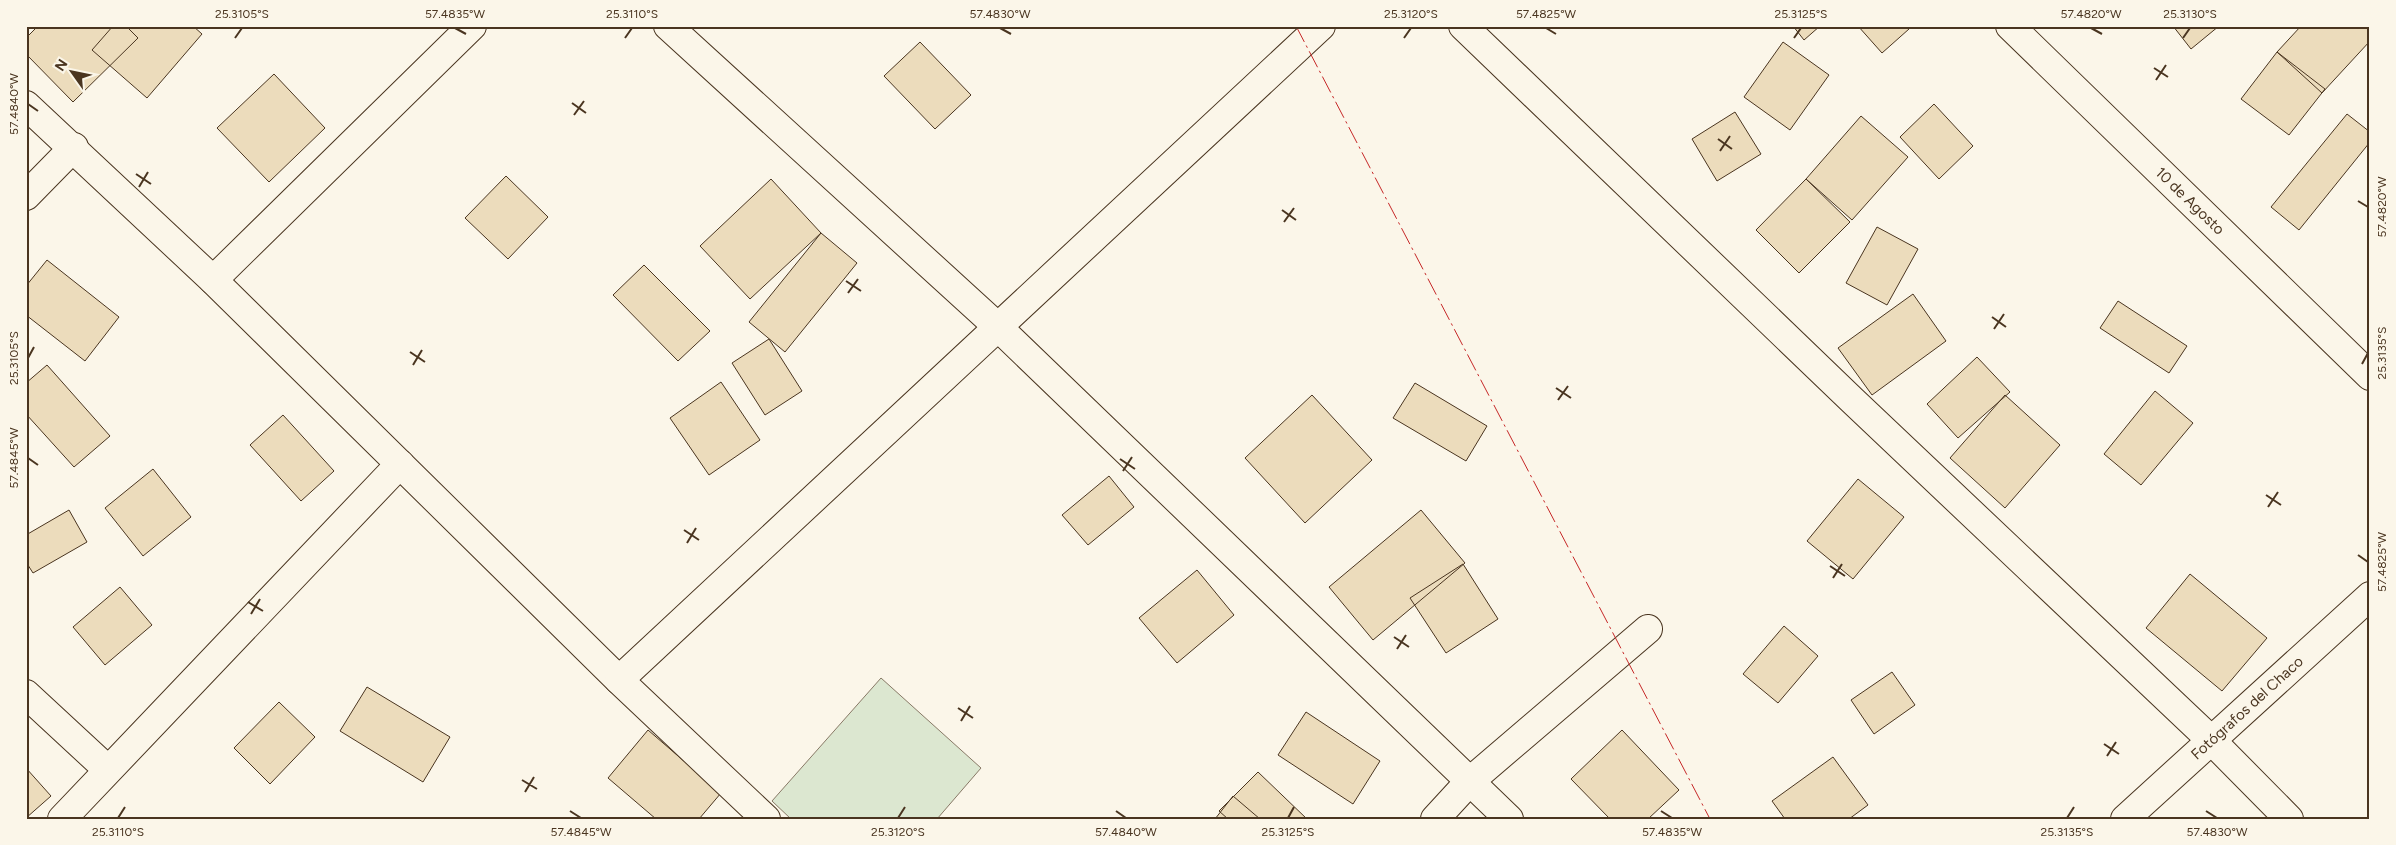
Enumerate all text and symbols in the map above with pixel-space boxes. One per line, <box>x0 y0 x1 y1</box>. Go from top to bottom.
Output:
text: 25.3105°S <box>215 7 269 21</box>
text: 57.4835°W <box>425 7 485 21</box>
text: 25.3110°S <box>606 7 658 21</box>
text: 57.4830°W <box>970 7 1031 21</box>
text: 25.3120°S <box>1384 7 1438 21</box>
text: 57.4825°W <box>1516 7 1577 21</box>
text: 25.3125°S <box>1775 7 1828 21</box>
text: 57.4820°W <box>2060 7 2122 21</box>
text: 25.3130°S <box>2163 7 2217 21</box>
north arrow <box>48 48 98 98</box>
text: N <box>51 56 72 74</box>
text: 57.4840°W <box>7 73 21 135</box>
street label: 10 de Agosto <box>2152 163 2228 239</box>
text: 57.4820°W <box>2375 176 2389 238</box>
text: 25.3135°S <box>2375 327 2389 379</box>
text: 25.3105°S <box>7 331 21 385</box>
text: 57.4845°W <box>7 427 21 488</box>
text: 57.4825°W <box>2375 531 2389 592</box>
street label: Fotógrafos del Chaco <box>2187 652 2307 763</box>
text: 25.3110°S <box>92 825 144 839</box>
text: 57.4845°W <box>551 825 612 839</box>
text: 25.3120°S <box>871 825 925 839</box>
text: 57.4840°W <box>1095 825 1157 839</box>
text: 25.3125°S <box>1262 825 1315 839</box>
text: 57.4835°W <box>1642 825 1702 839</box>
text: 25.3135°S <box>2041 825 2093 839</box>
text: 57.4830°W <box>2187 825 2248 839</box>

